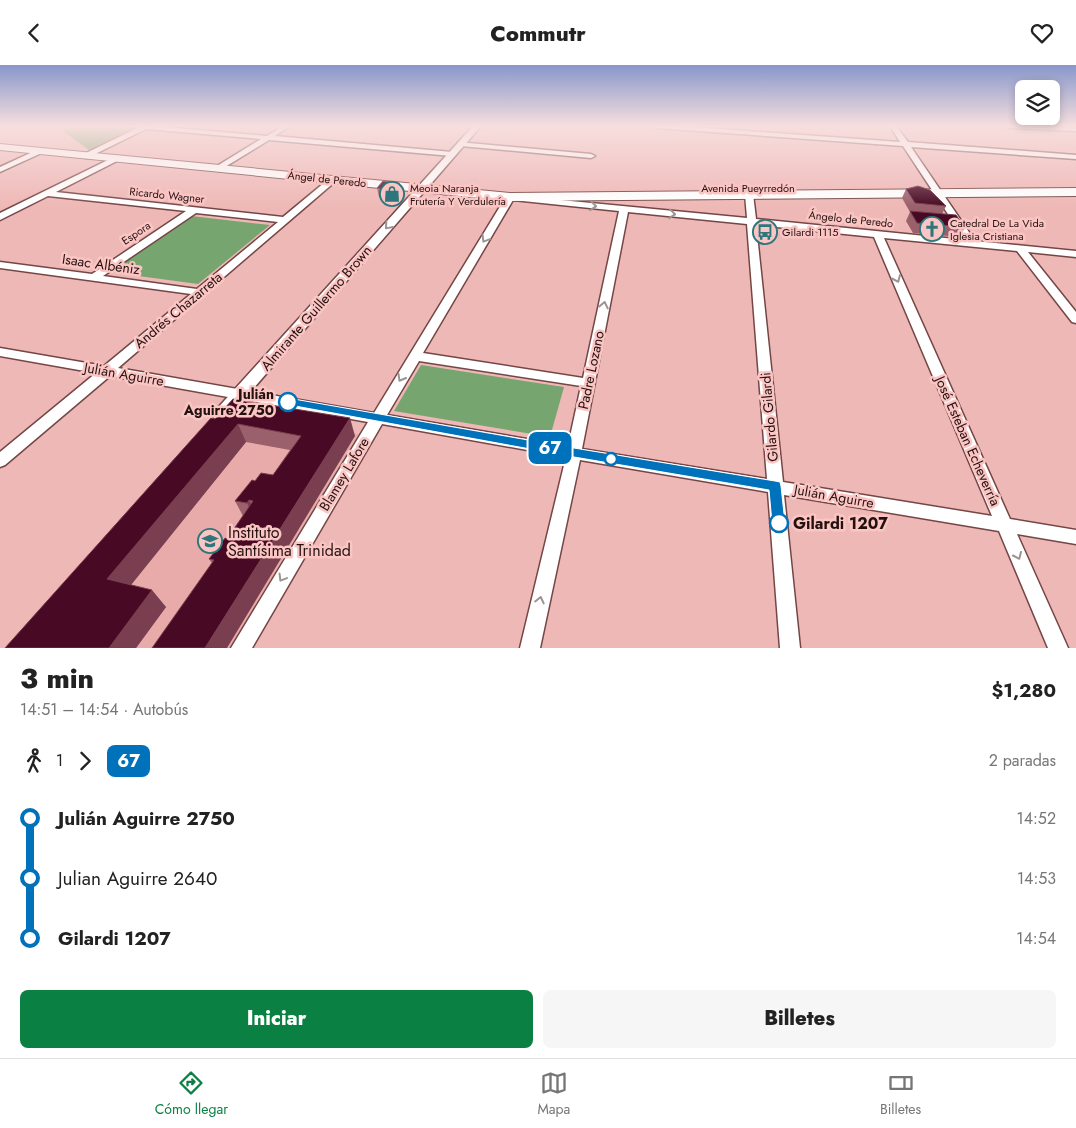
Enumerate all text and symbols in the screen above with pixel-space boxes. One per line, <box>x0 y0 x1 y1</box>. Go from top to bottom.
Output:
text: Commutr <box>490 17 586 49</box>
icon: back <box>20 19 48 47</box>
icon: heart <box>1028 19 1056 47</box>
map controls <box>1015 80 1060 125</box>
button: layers <box>1015 80 1060 125</box>
street label: Ángel de Peredo <box>287 167 367 191</box>
place label: Meoia Naranja Frutería Y Verdulería <box>410 180 506 209</box>
street label: Avenida Pueyrredón <box>701 180 795 196</box>
shop icon: Meoia Naranja Frutería Y Verdulería <box>379 181 405 207</box>
street label: Ricardo Wagner <box>129 183 206 207</box>
one-way arrow <box>589 200 597 211</box>
street label: Ángelo de Peredo <box>808 207 894 231</box>
one-way arrow <box>668 208 676 219</box>
place label: Catedral De La Vida Iglesia Cristiana <box>950 215 1044 244</box>
church icon: Catedral De La Vida Iglesia Cristiana <box>919 216 945 242</box>
street label: Espora <box>118 217 154 249</box>
bus stop icon: Gilardi 1115 <box>752 219 778 245</box>
one-way arrow <box>385 220 394 229</box>
place label: Gilardi 1115 <box>782 224 838 240</box>
one-way arrow <box>481 234 491 243</box>
street label: Almirante Guillermo Brown <box>256 241 376 375</box>
street label: Isaac Albéniz <box>61 249 142 279</box>
street label: Andrés Chazarreta <box>130 267 226 353</box>
one-way arrow <box>891 274 902 283</box>
one-way arrow <box>598 300 609 309</box>
street label: Padre Lozano <box>573 329 609 411</box>
street label: Julián Aguirre <box>81 357 165 391</box>
street label: Gilardo Gilardi <box>755 371 783 463</box>
street label: José Esteban Echeverría <box>930 371 1006 509</box>
one-way arrow <box>397 373 407 382</box>
place label: Julián Aguirre 2750 <box>183 384 274 420</box>
marker: Julián Aguirre 2750 <box>278 392 298 412</box>
line badge: 67 <box>528 432 572 464</box>
street label: Blamey Lafore <box>314 433 374 515</box>
text: 67 <box>539 435 561 461</box>
unlabelled marker <box>604 452 618 466</box>
street label: Julián Aguirre <box>791 479 875 513</box>
place label: Gilardi 1207 <box>793 512 888 535</box>
marker: Gilardi 1207 <box>769 513 789 533</box>
place label: Instituto Santísima Trinidad <box>228 521 351 562</box>
school or university icon: Instituto Santísima Trinidad <box>197 528 223 554</box>
one-way arrow <box>1012 551 1023 560</box>
one-way arrow <box>279 573 289 582</box>
one-way arrow <box>535 596 545 605</box>
text: 3 min <box>20 658 94 699</box>
text: $1,280 <box>991 677 1056 704</box>
text: 14:51 – 14:54 · Autobús <box>20 698 188 721</box>
icon: walk <box>20 747 48 775</box>
icon: forward <box>71 747 99 775</box>
text: 67 <box>117 748 140 774</box>
text: 1 <box>56 749 63 772</box>
text: 2 paradas <box>989 749 1056 772</box>
text: Julián Aguirre 2750 <box>58 805 235 832</box>
text: 14:52 <box>1017 807 1056 830</box>
text: Julian Aguirre 2640 <box>58 865 217 892</box>
text: 14:53 <box>1017 867 1056 890</box>
text: Gilardi 1207 <box>58 925 171 952</box>
text: 14:54 <box>1016 927 1056 950</box>
button: Iniciar <box>20 990 533 1048</box>
button: Billetes <box>543 990 1056 1048</box>
tab: Cómo llegar <box>155 1069 228 1119</box>
tab: Mapa <box>538 1069 570 1119</box>
tab: Billetes <box>880 1069 921 1119</box>

